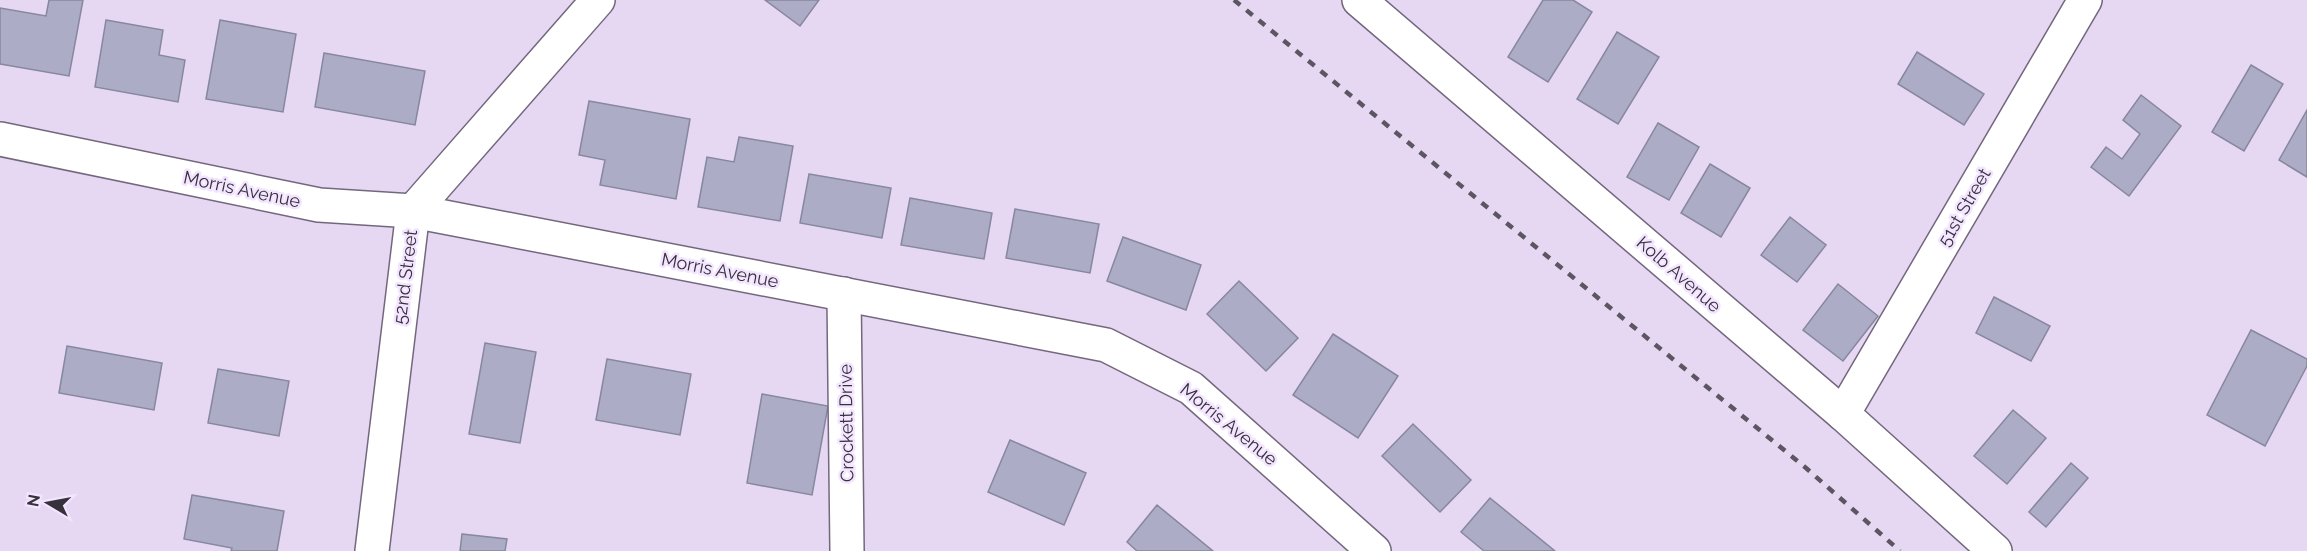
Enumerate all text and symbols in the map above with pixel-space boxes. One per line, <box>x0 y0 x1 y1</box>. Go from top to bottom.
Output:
street label: 51st Street <box>1933 164 1995 250</box>
street label: Morris Avenue <box>182 166 303 212</box>
street label: 52nd Street <box>389 228 421 326</box>
street label: Kolb Avenue <box>1633 232 1726 317</box>
street label: Morris Avenue <box>660 248 781 292</box>
street label: Crockett Drive <box>834 363 858 482</box>
street label: Morris Avenue <box>1176 378 1282 470</box>
north arrow <box>18 473 78 533</box>
text: N <box>23 493 44 508</box>

